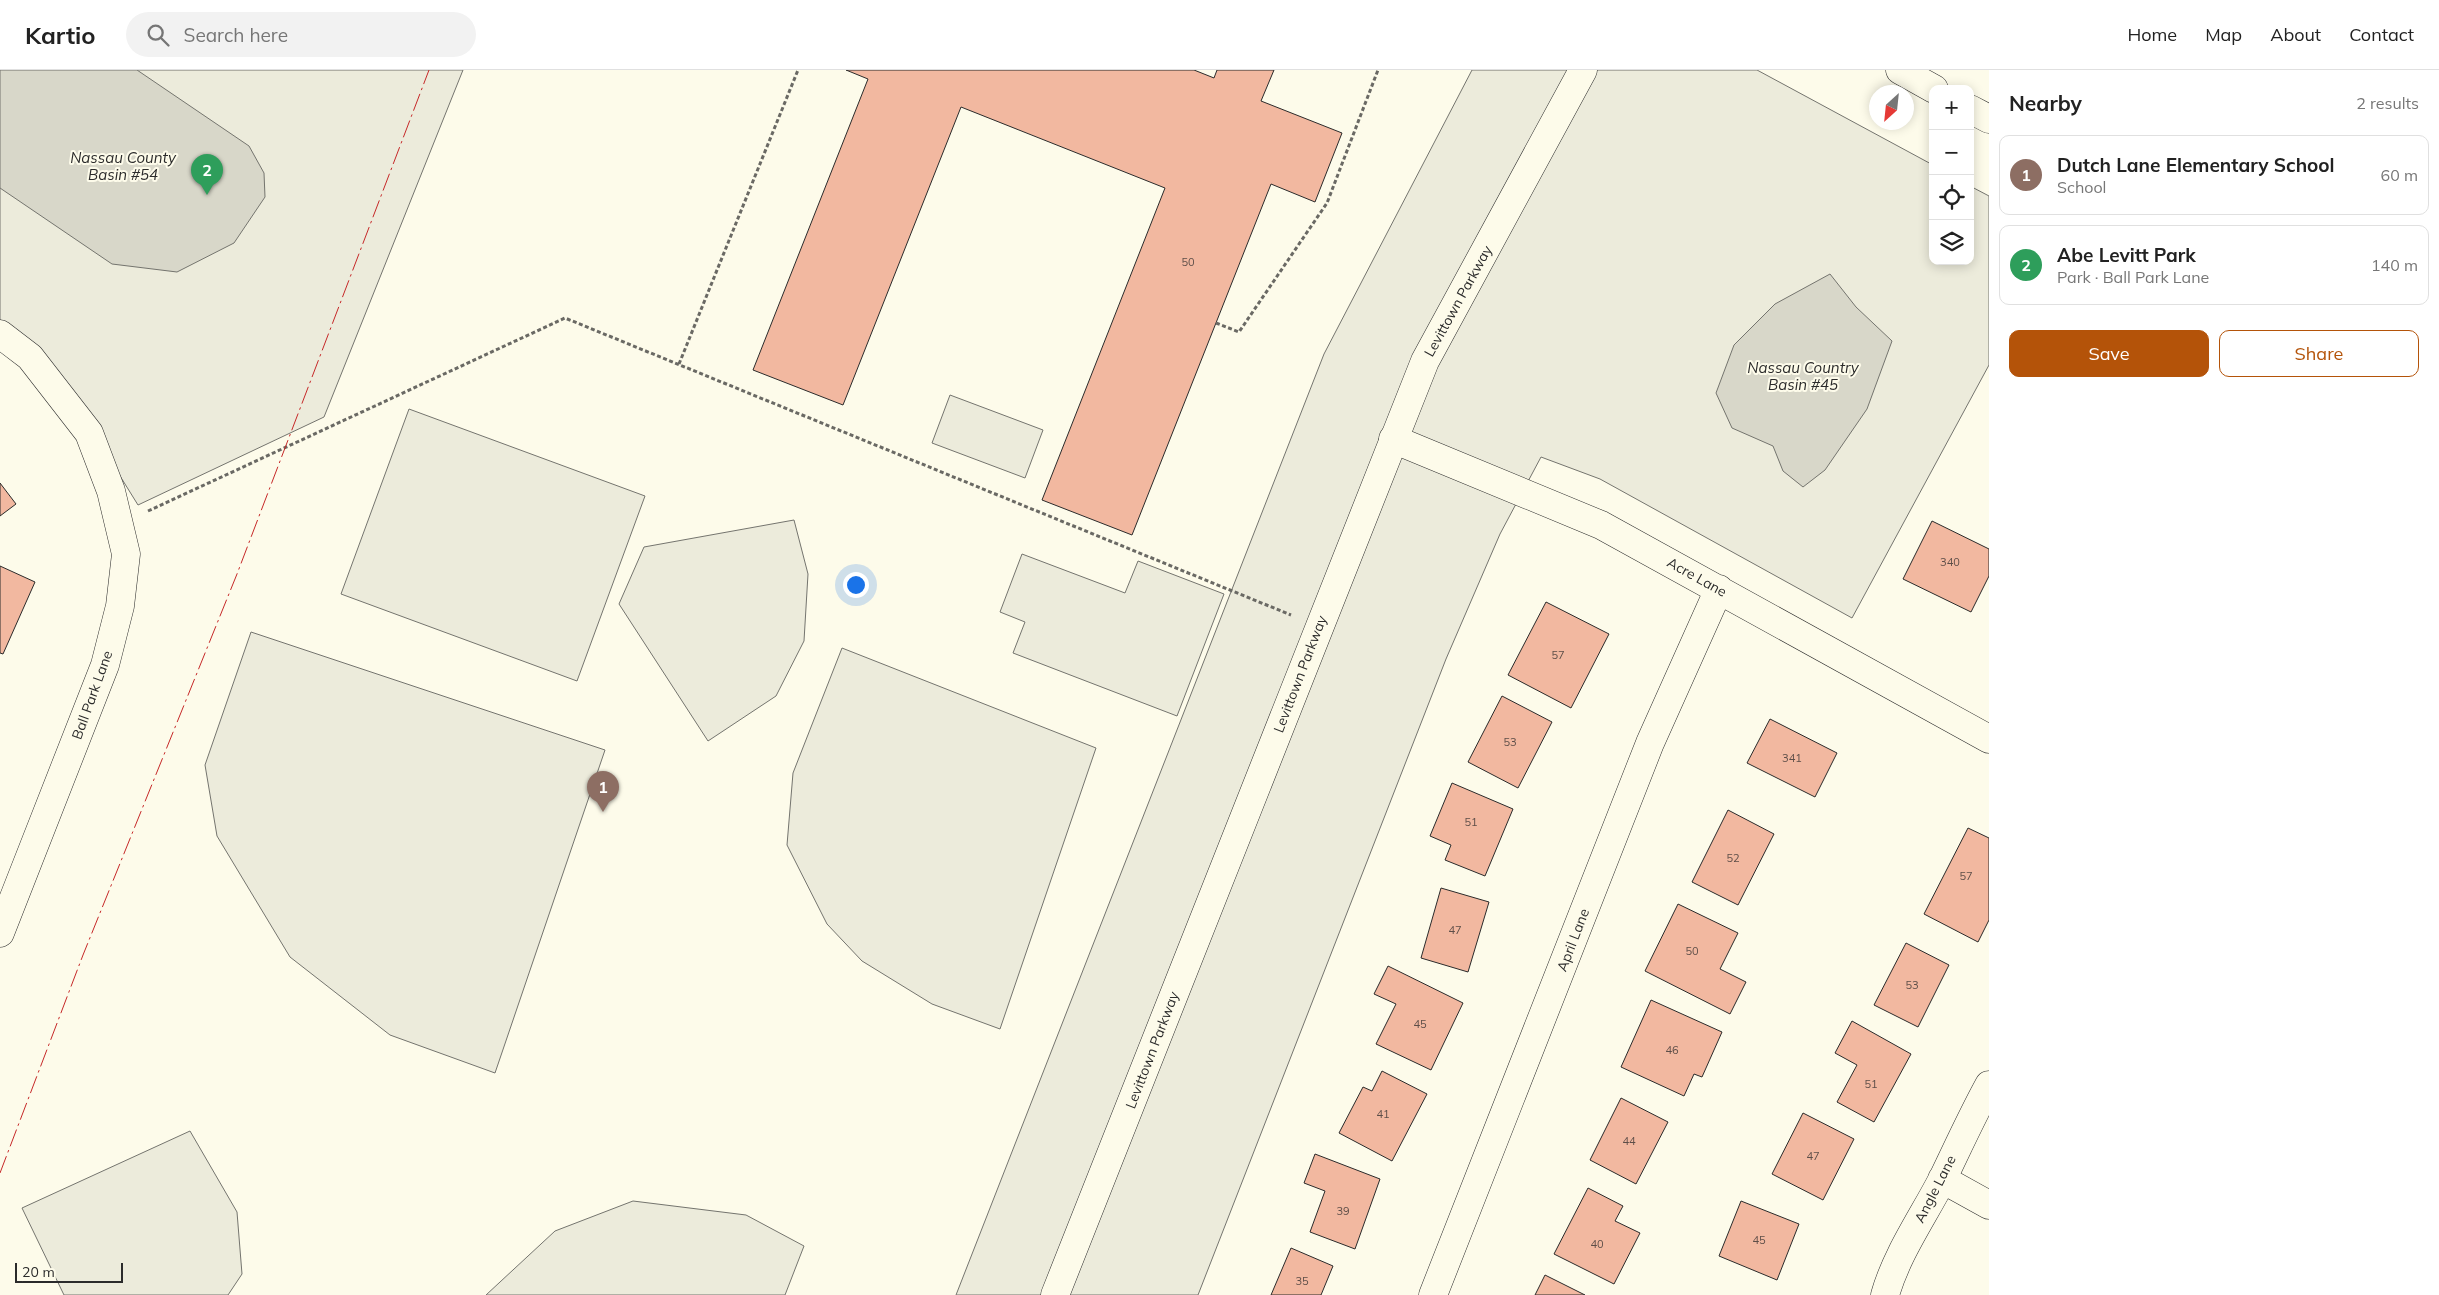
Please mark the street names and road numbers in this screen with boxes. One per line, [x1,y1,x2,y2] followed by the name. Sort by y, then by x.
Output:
[1420,242,1496,360] street label: Levittown Parkway
[1664,553,1730,601] street label: Acre Lane
[1269,612,1331,735] street label: Levittown Parkway
[68,648,116,742] street label: Ball Park Lane
[1553,906,1593,974] street label: April Lane
[1121,988,1183,1111] street label: Levittown Parkway
[1910,1152,1960,1226] street label: Angle Lane

